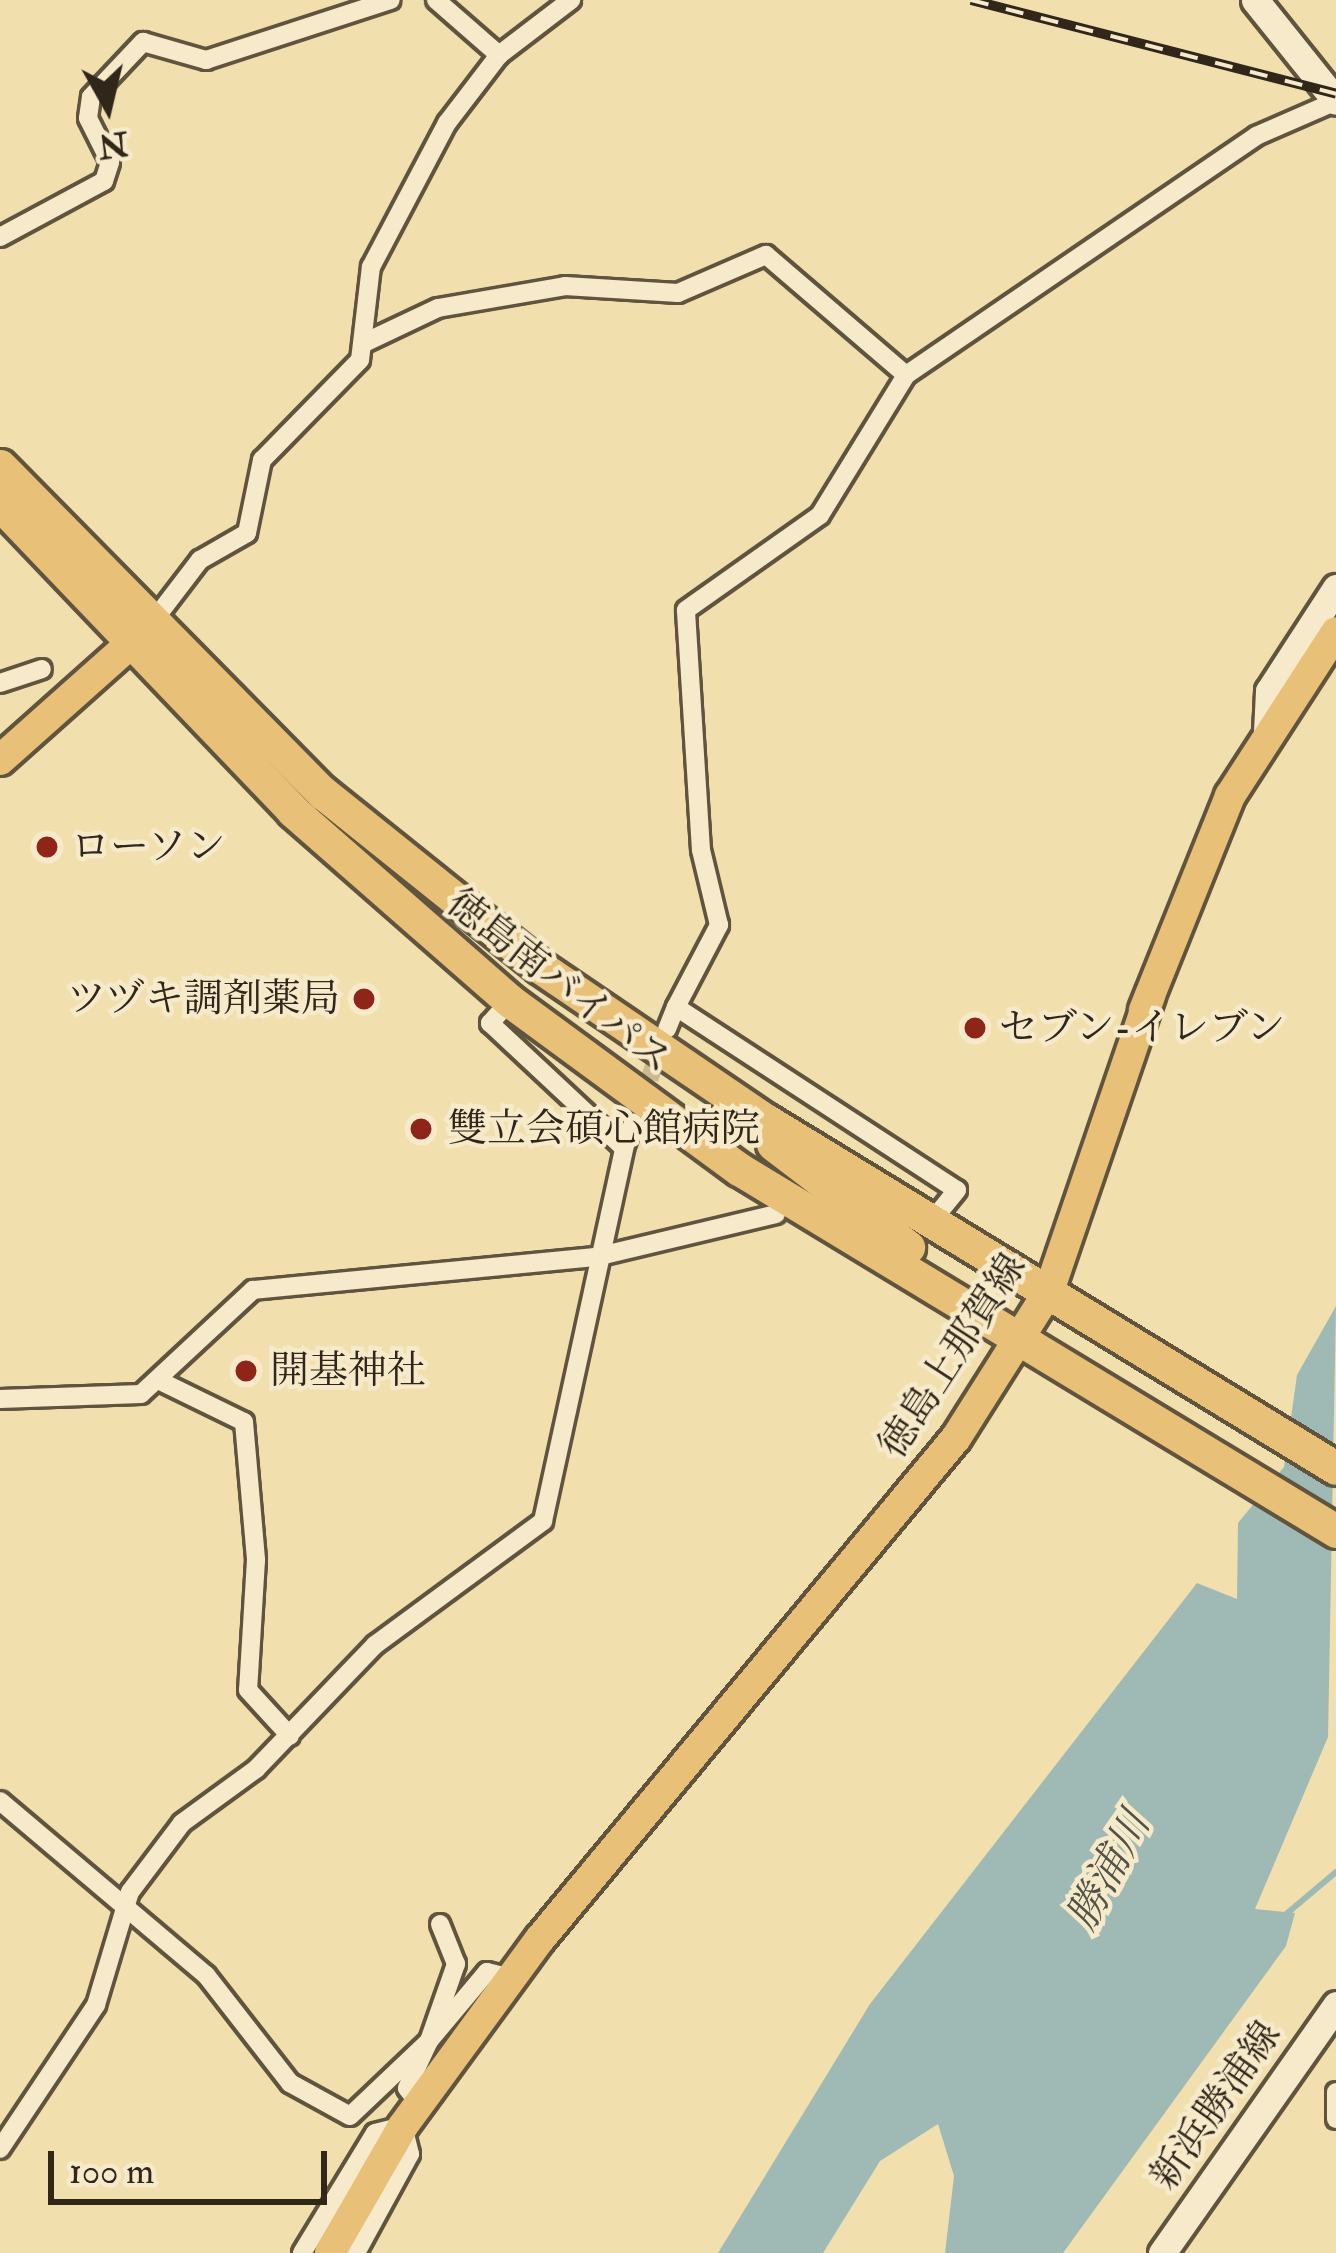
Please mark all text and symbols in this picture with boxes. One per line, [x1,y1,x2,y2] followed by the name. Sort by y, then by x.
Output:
[48,48,168,168] north arrow
[96,122,131,167] text: N
[71,824,227,870] place label: ローソン
[34,834,60,860] marker: ローソン
[437,880,681,1084] street label: 徳島南バイパス
[67,976,340,1022] place label: ツヅキ調剤薬局
[351,986,377,1012] marker: ツヅキ調剤薬局
[999,1005,1288,1051] place label: セブン-イレブン
[962,1015,988,1041] marker: セブン-イレブン
[448,1106,760,1152] place label: 雙立会碩心館病院
[405,1113,437,1145] marker: 雙立会碩心館病院
[870,1245,1036,1467] street label: 徳島上那賀線
[270,1348,426,1394] place label: 開基神社
[233,1358,259,1384] marker: 開基神社
[1057,1804,1161,1938] water label: 勝浦川
[1141,2013,1291,2199] street label: 新浜勝浦線
[54,2127,333,2201] scale bar
[69,2149,154,2194] text: 100 m

